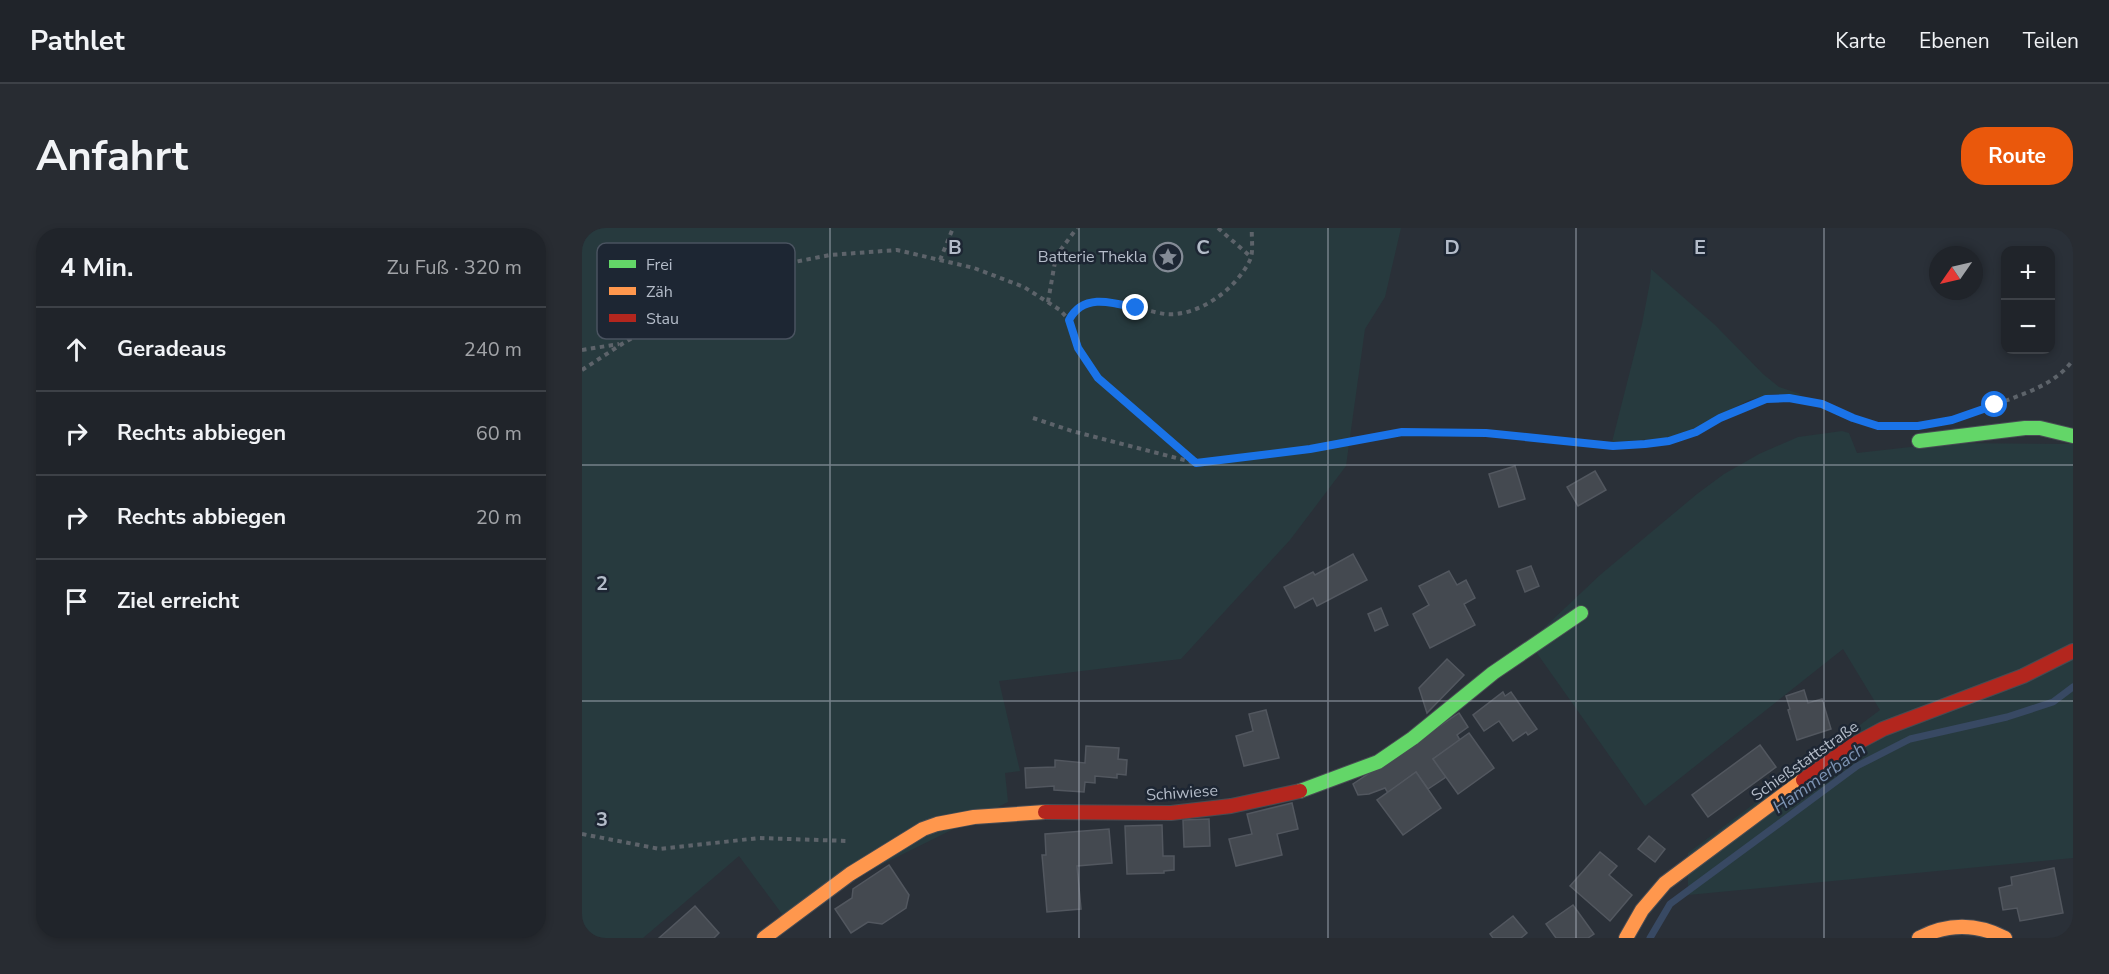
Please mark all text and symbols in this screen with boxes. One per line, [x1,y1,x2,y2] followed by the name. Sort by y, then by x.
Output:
[30,22,125,60] text: Pathlet
[1835,27,1886,55] text: Karte
[1919,27,1990,55] text: Ebenen
[2023,27,2079,55] text: Teilen
[1961,127,2073,185] button: Route
[36,128,188,185] text: Anfahrt
[948,234,962,261] text: B
[1196,234,1210,261] text: C
[1444,234,1460,261] text: D
[1694,234,1706,261] text: E
[1152,241,1184,273] place icon: Batterie Thekla
[597,243,795,339] legend
[1038,246,1147,268] place label: Batterie Thekla
[1929,246,1983,300] north arrow
[2001,246,2055,354] map controls
[2001,246,2055,300] button: +
[60,250,133,285] text: 4 Min.
[387,254,522,281] text: Zu Fuß · 320 m
[646,254,672,276] text: Frei
[646,281,673,303] text: Zäh
[1122,294,1148,320] route end
[2001,300,2055,354] button: −
[646,308,679,330] text: Stau
[60,333,93,366] icon: ahead
[117,334,226,364] text: Geradeaus
[464,336,522,363] text: 240 m
[1981,391,2007,417] route start
[60,417,93,450] icon: right
[117,418,286,448] text: Rechts abbiegen
[476,420,522,447] text: 60 m
[60,501,93,534] icon: right
[117,502,286,532] text: Rechts abbiegen
[476,504,522,531] text: 20 m
[596,570,608,597] text: 2
[60,585,93,618] icon: arrive
[117,586,239,616] text: Ziel erreicht
[1747,716,1863,806] street label: Schießstattstraße
[1768,737,1870,819] water label: Hammerbach
[1145,780,1219,806] street label: Schiwiese
[596,806,608,833] text: 3

